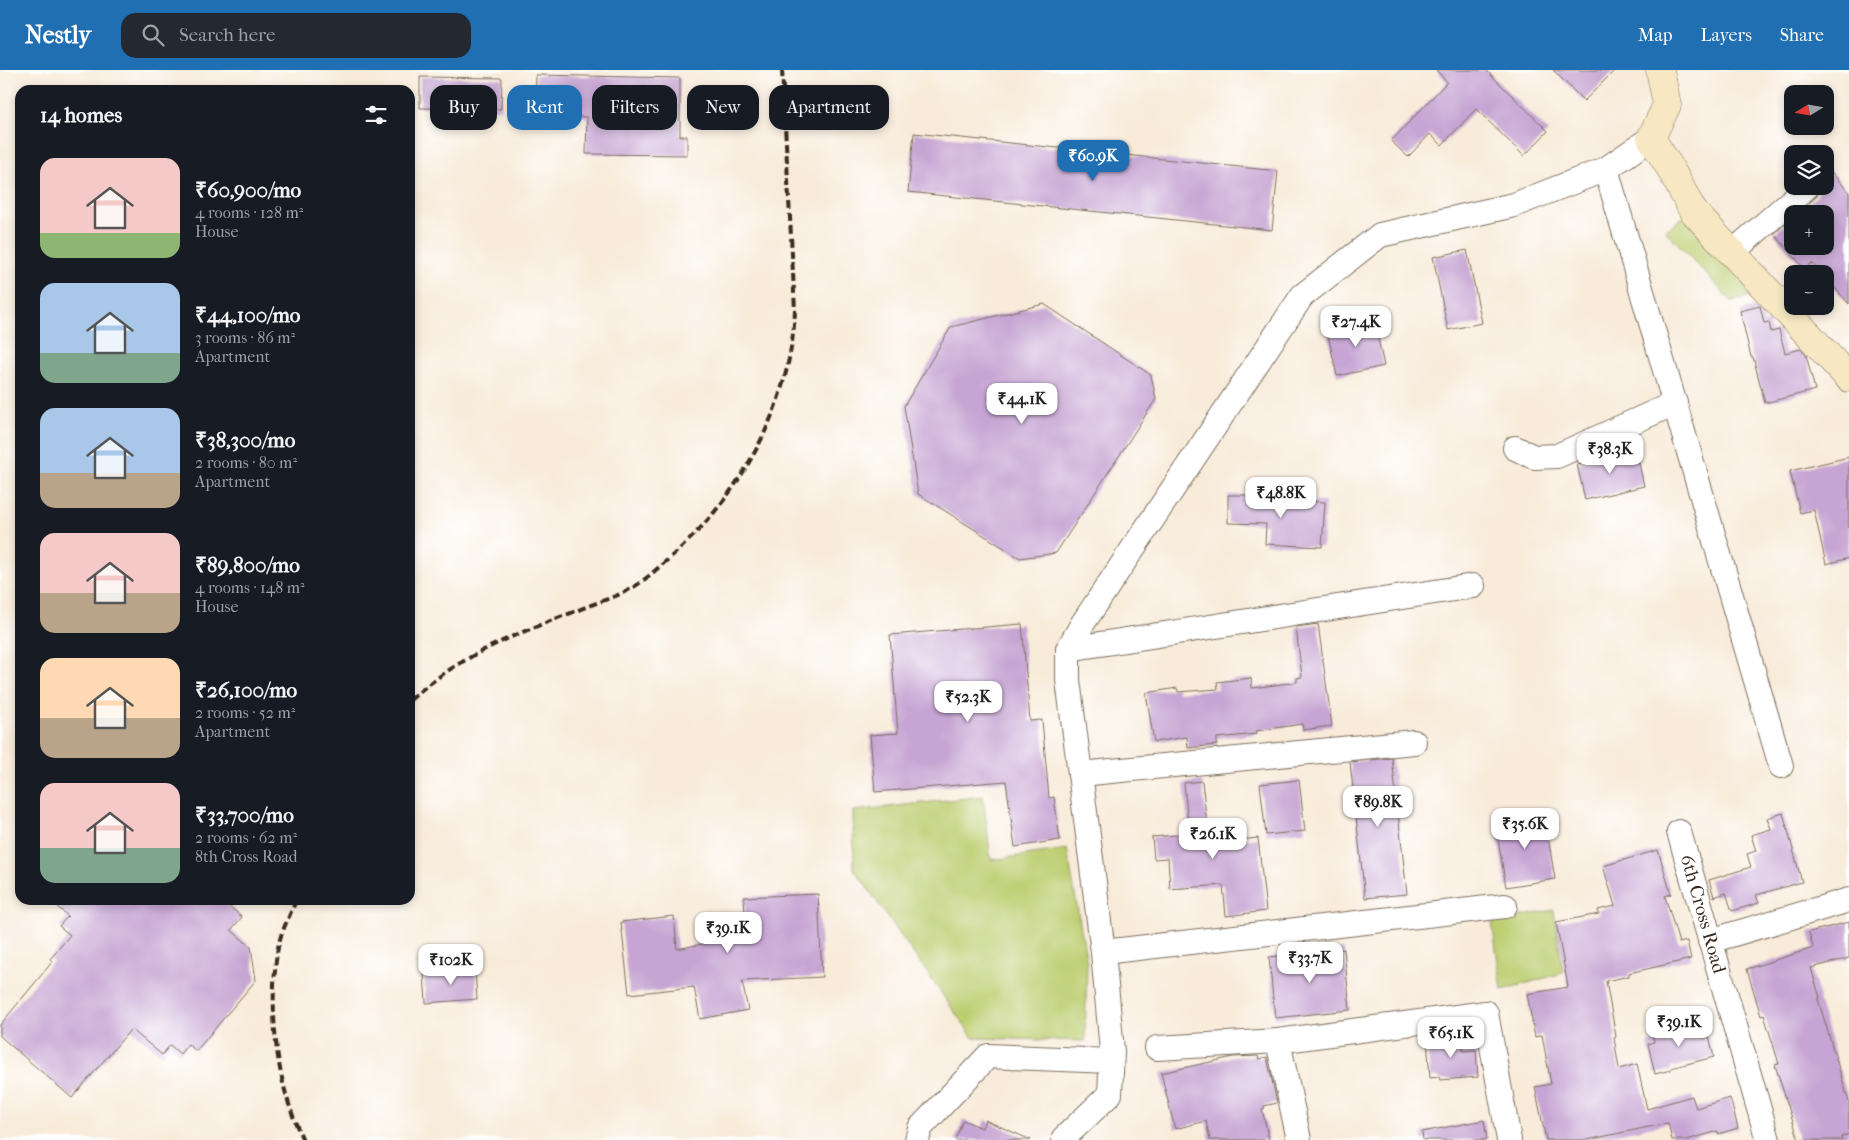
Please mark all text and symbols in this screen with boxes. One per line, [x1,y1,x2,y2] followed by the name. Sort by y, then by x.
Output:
[121,13,471,58] search box
[25,21,91,49] text: Nestly
[139,21,167,49] icon: search
[179,24,275,46] text: Search here
[1638,25,1672,46] text: Map
[1700,25,1752,46] text: Layers
[1780,25,1824,46] text: Share
[430,85,497,130] chip: Buy
[507,85,582,130] chip: Rent
[592,85,677,130] chip: Filters
[687,85,759,130] chip: New
[769,85,889,130] chip: Apartment
[1784,85,1834,135] north arrow
[1784,85,1834,315] map controls
[362,101,390,129] icon: filters
[40,103,122,127] text: 14 homes
[1052,140,1134,182] pin: ₹60.9K
[1784,145,1834,195] button: layers
[1068,146,1118,165] text: ₹60.9K
[80,178,140,238] icon: home
[195,178,301,202] text: ₹60,900/mo
[195,203,303,222] text: 4 rooms · 128 m²
[1784,205,1834,255] button: +
[195,222,238,241] text: House
[1784,265,1834,315] button: −
[80,303,140,363] icon: home
[195,303,301,327] text: ₹44,100/mo
[1315,306,1397,348] pin: ₹27.4K
[1331,312,1381,331] text: ₹27.4K
[195,328,295,347] text: 3 rooms · 86 m²
[195,347,270,366] text: Apartment
[981,382,1063,425] pin: ₹44.1K
[998,389,1046,408] text: ₹44.1K
[80,428,140,488] icon: home
[195,428,295,452] text: ₹38,300/mo
[1569,432,1651,475] pin: ₹38.3K
[1587,439,1633,458] text: ₹38.3K
[195,453,297,472] text: 2 rooms · 80 m²
[195,472,270,491] text: Apartment
[1240,476,1322,519] pin: ₹48.8K
[1256,483,1306,502] text: ₹48.8K
[80,553,140,613] icon: home
[195,553,300,577] text: ₹89,800/mo
[195,578,304,597] text: 4 rooms · 148 m²
[195,597,238,616] text: House
[80,678,140,738] icon: home
[195,678,297,702] text: ₹26,100/mo
[927,680,1009,723] pin: ₹52.3K
[945,687,991,706] text: ₹52.3K
[195,703,295,722] text: 2 rooms · 52 m²
[195,722,270,741] text: Apartment
[1337,786,1419,828] pin: ₹89.8K
[1354,792,1402,811] text: ₹89.8K
[80,803,140,863] icon: home
[195,803,294,827] text: ₹33,700/mo
[1484,808,1566,850] pin: ₹35.6K
[1502,814,1548,833] text: ₹35.6K
[1172,818,1254,860] pin: ₹26.1K
[1190,824,1236,843] text: ₹26.1K
[195,828,297,847] text: 2 rooms · 62 m²
[195,847,298,866] text: 8th Cross Road
[1676,852,1731,977] street label: 6th Cross Road
[687,912,769,954] pin: ₹39.1K
[706,918,750,937] text: ₹39.1K
[1269,942,1351,984] pin: ₹33.7K
[416,944,486,986] pin: ₹102K
[1288,948,1332,967] text: ₹33.7K
[429,950,473,969] text: ₹102K
[1638,1006,1720,1048] pin: ₹39.1K
[1657,1012,1701,1031] text: ₹39.1K
[1410,1016,1492,1059] pin: ₹65.1K
[1428,1023,1474,1042] text: ₹65.1K

